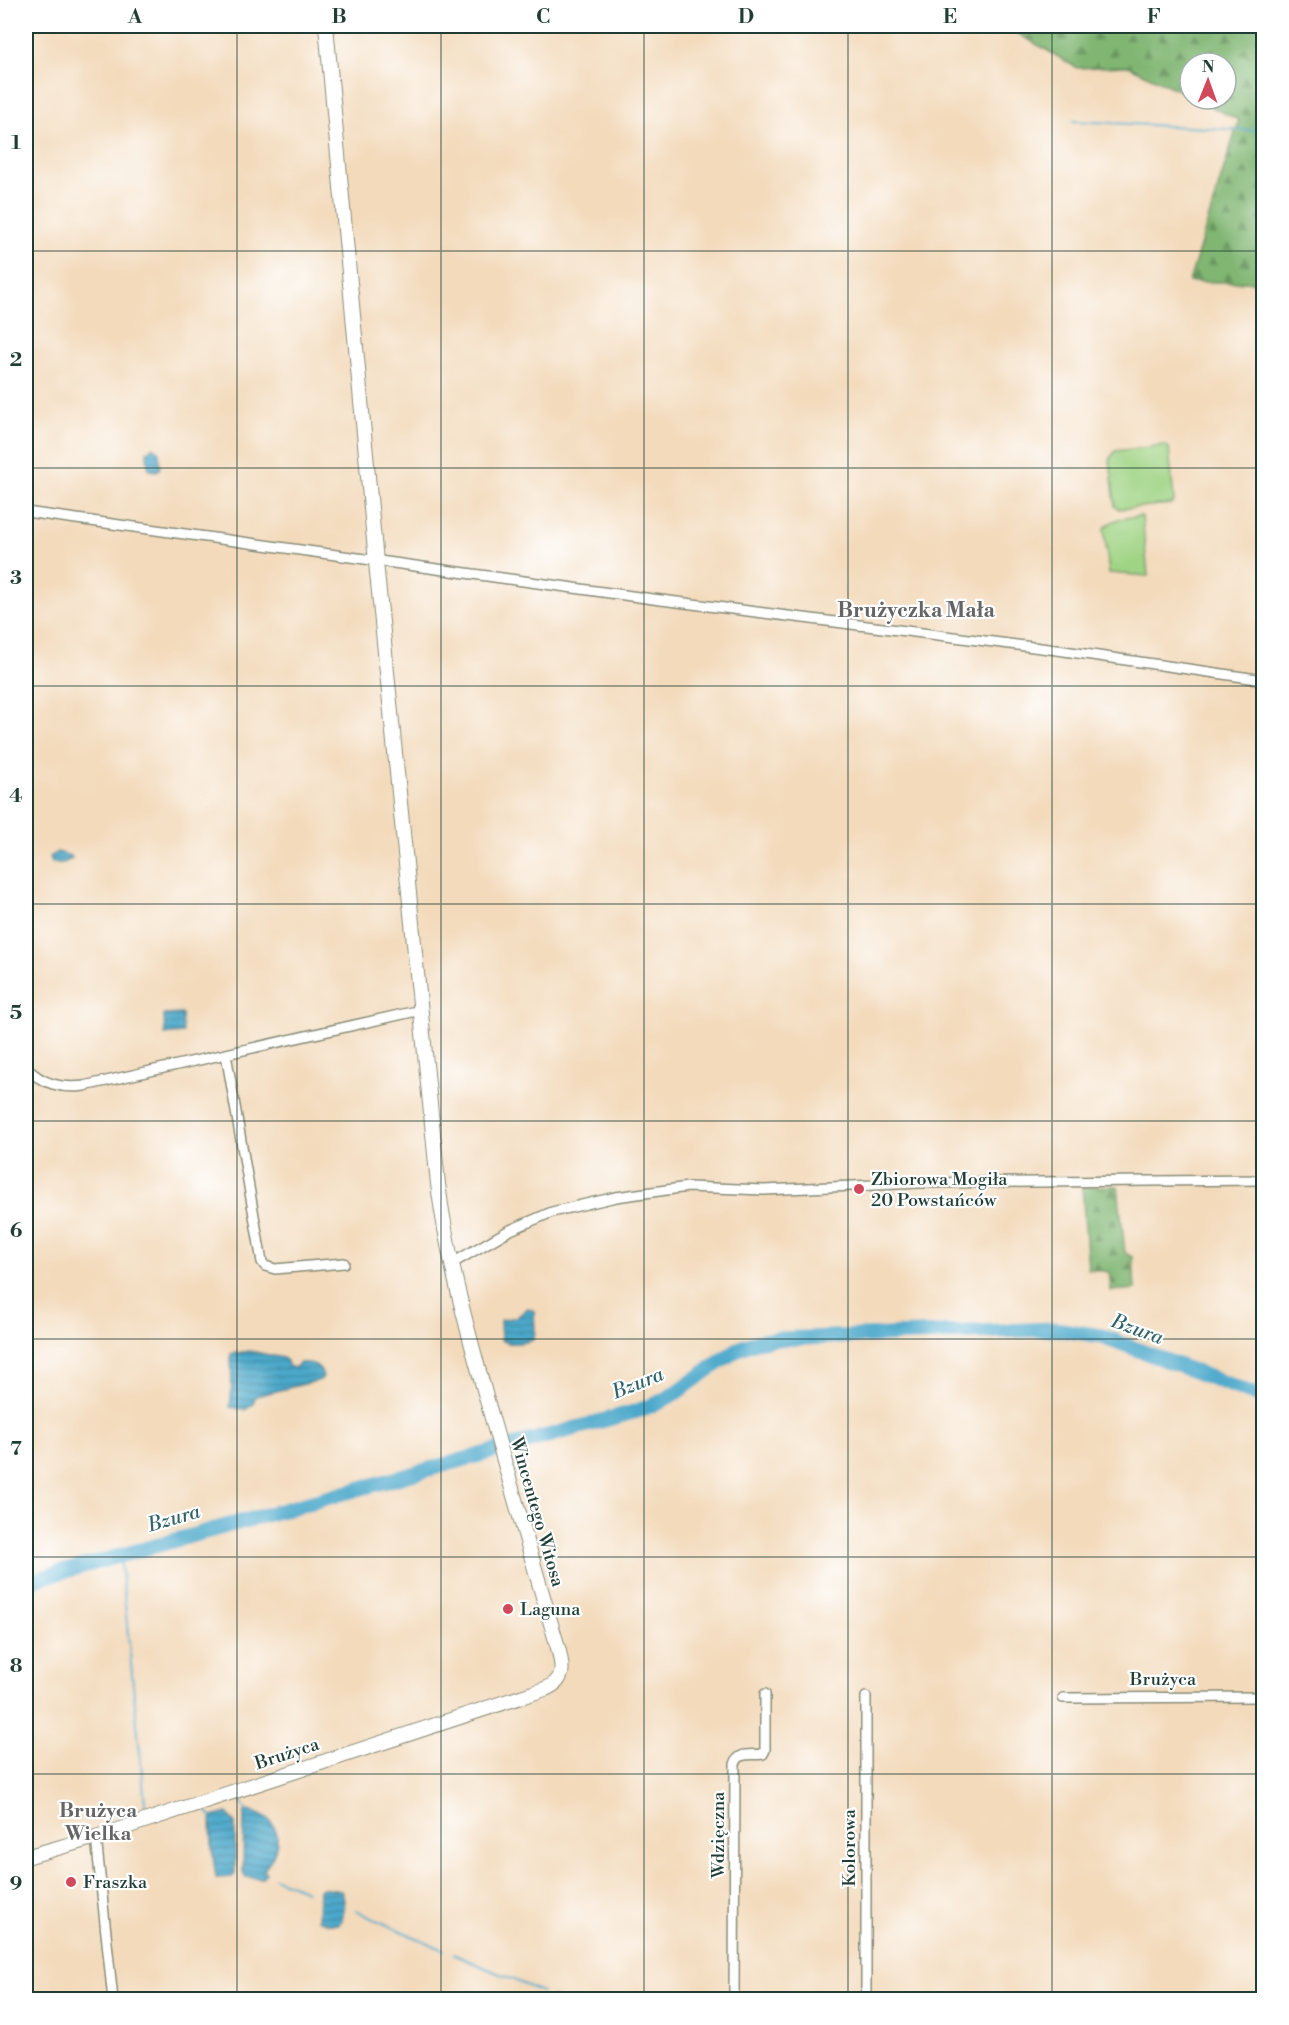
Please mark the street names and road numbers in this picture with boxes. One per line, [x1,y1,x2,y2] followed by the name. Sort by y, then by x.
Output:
[504,1434,570,1590] street label: Wincentego Witosa
[1129,1668,1197,1691] street label: Brużyca
[251,1733,323,1775] street label: Brużyca
[707,1791,730,1879] street label: Wdzięczna
[838,1808,861,1887] street label: Kolorowa

